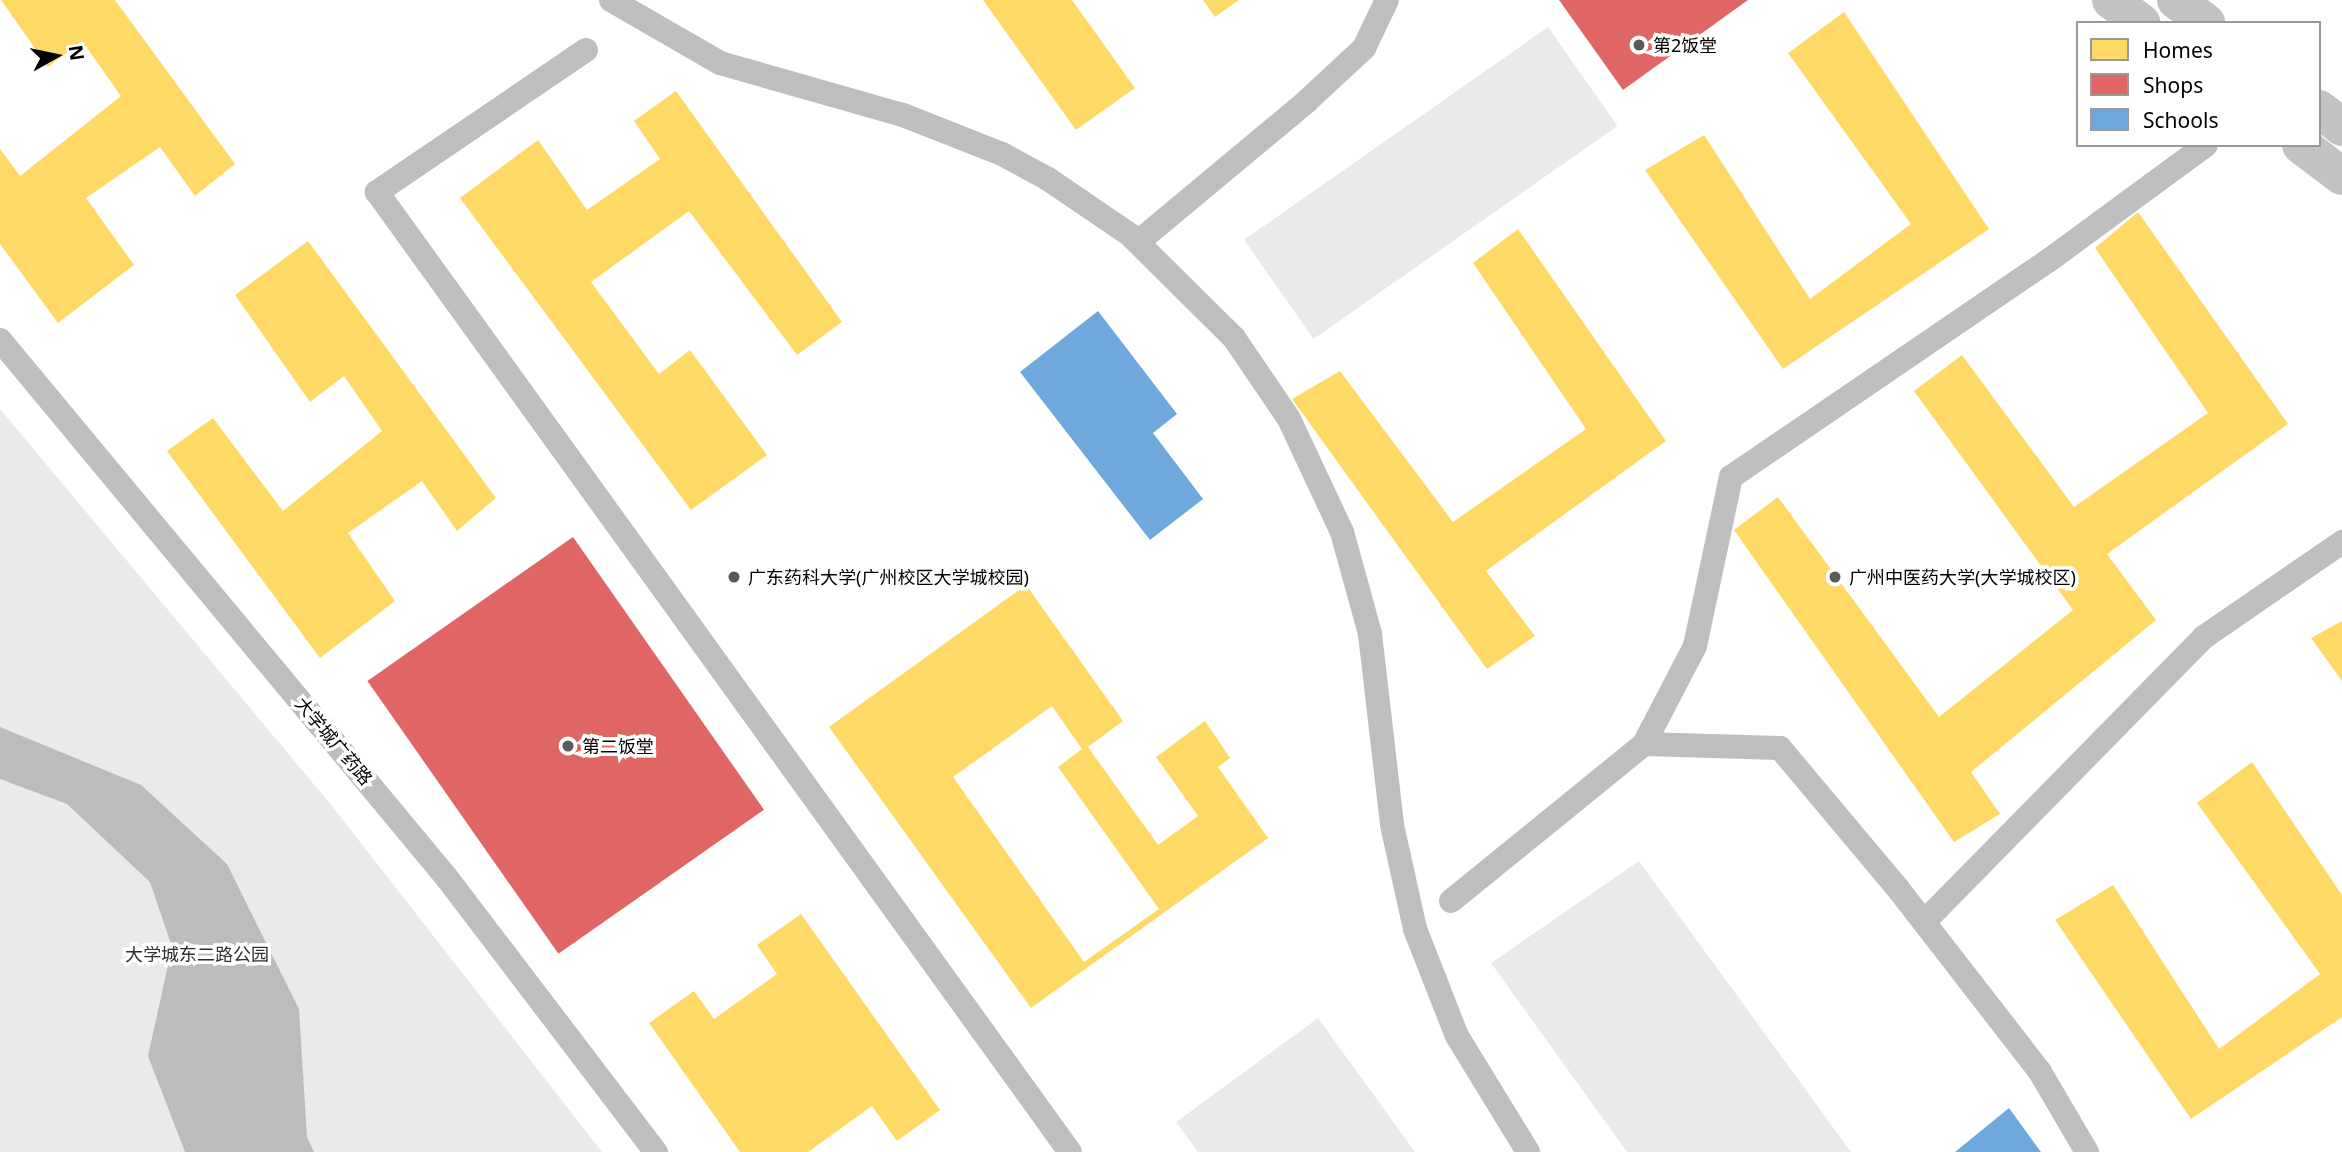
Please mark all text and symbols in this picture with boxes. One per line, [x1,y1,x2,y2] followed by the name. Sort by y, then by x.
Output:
[21,21,91,91] north arrow
[2076,21,2321,147] legend
[1653,34,1717,56] place label: 第2饭堂
[2143,36,2213,64] text: Homes
[1631,37,1647,53] marker: 第2饭堂
[63,43,91,62] text: N
[2143,71,2203,99] text: Shops
[2143,106,2218,134] text: Schools
[748,566,1029,588] place label: 广东药科大学(广州校区大学城校园)
[1849,566,2076,588] place label: 广州中医药大学(大学城校区)
[726,569,742,585] marker: 广东药科大学(广州校区大学城校园)
[1827,569,1843,585] marker: 广州中医药大学(大学城校区)
[291,693,377,789] street label: 大学城广药路
[582,735,654,757] place label: 第二饭堂
[560,738,576,754] marker: 第二饭堂
[125,943,269,965] park label: 大学城东二路公园

